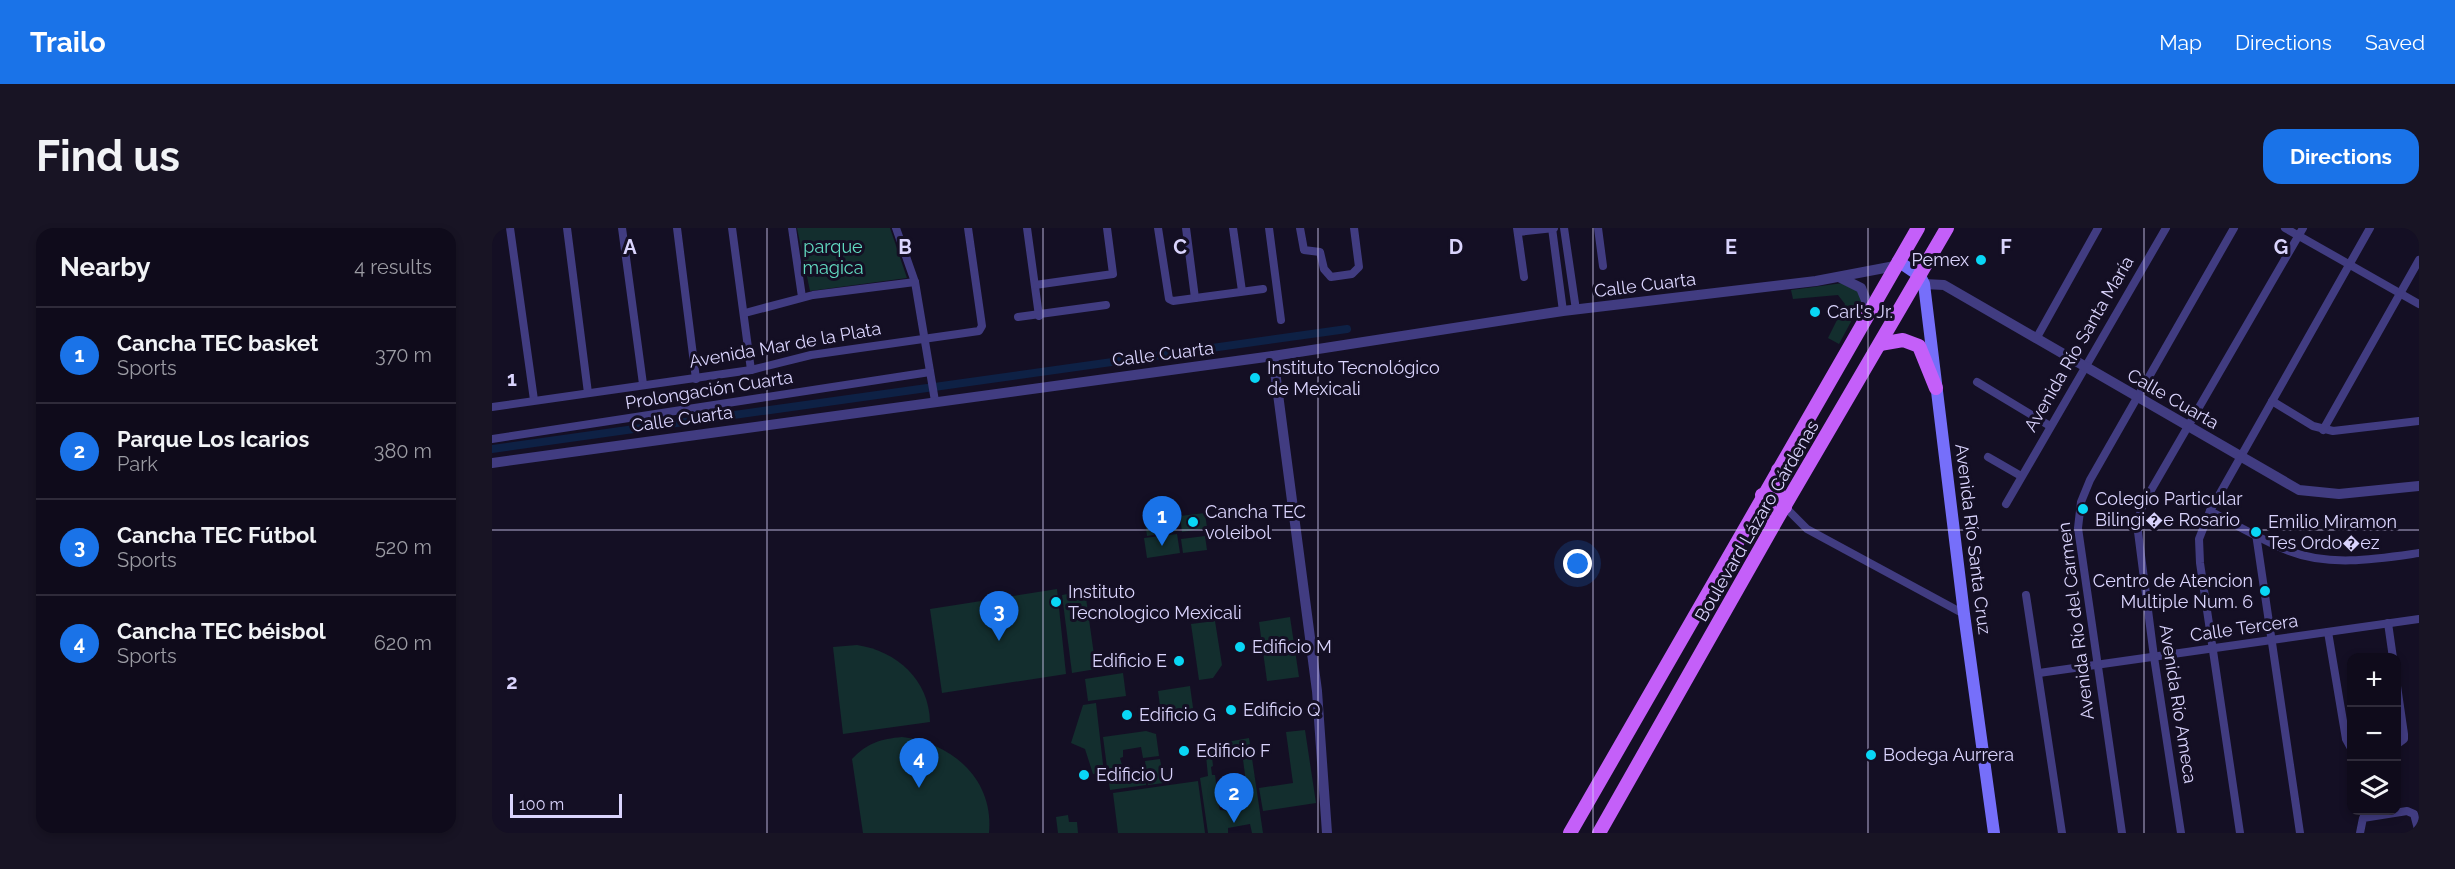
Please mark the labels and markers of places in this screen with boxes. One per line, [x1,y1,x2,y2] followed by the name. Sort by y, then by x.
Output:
[1912,249,1969,270] place label: Pemex
[1974,253,1988,267] marker: Pemex
[1827,301,1893,322] place label: Carl's Jr.
[1808,305,1822,319] marker: Carl's Jr.
[1267,357,1440,399] place label: Instituto Tecnológico de Mexicali
[1248,371,1262,385] marker: Instituto Tecnológico de Mexicali
[2095,488,2243,530] place label: Colegio Particular Bilingi�e Rosario
[1142,496,1182,546] pin: 1
[1205,501,1306,543] place label: Cancha TEC voleibol
[2076,502,2090,516] marker: Colegio Particular Bilingi�e Rosario
[2268,511,2397,553] place label: Emilio Miramon Tes Ordo�ez
[1186,515,1200,529] marker: Cancha TEC voleibol
[2249,525,2263,539] marker: Emilio Miramon Tes Ordo�ez
[2093,570,2253,612] place label: Centro de Atencion Multiple Num. 6
[1068,581,1242,623] place label: Instituto Tecnologico Mexicali
[2258,584,2272,598] marker: Centro de Atencion Multiple Num. 6
[980,592,1018,641] pin: 3
[1049,595,1063,609] marker: Instituto Tecnologico Mexicali
[1252,636,1332,657] place label: Edificio M
[1233,640,1247,654] marker: Edificio M
[1092,650,1167,671] place label: Edificio E
[1172,654,1186,668] marker: Edificio E
[1243,699,1320,720] place label: Edificio Q
[1224,703,1238,717] marker: Edificio Q
[1139,704,1216,725] place label: Edificio G
[1120,708,1134,722] marker: Edificio G
[900,738,938,788] pin: 4
[1196,740,1271,761] place label: Edificio F
[1177,744,1191,758] marker: Edificio F
[1883,744,2014,765] place label: Bodega Aurrera
[1864,748,1878,762] marker: Bodega Aurrera
[1096,764,1174,785] place label: Edificio U
[1077,768,1091,782] marker: Edificio U
[1214,774,1254,823] pin: 2

